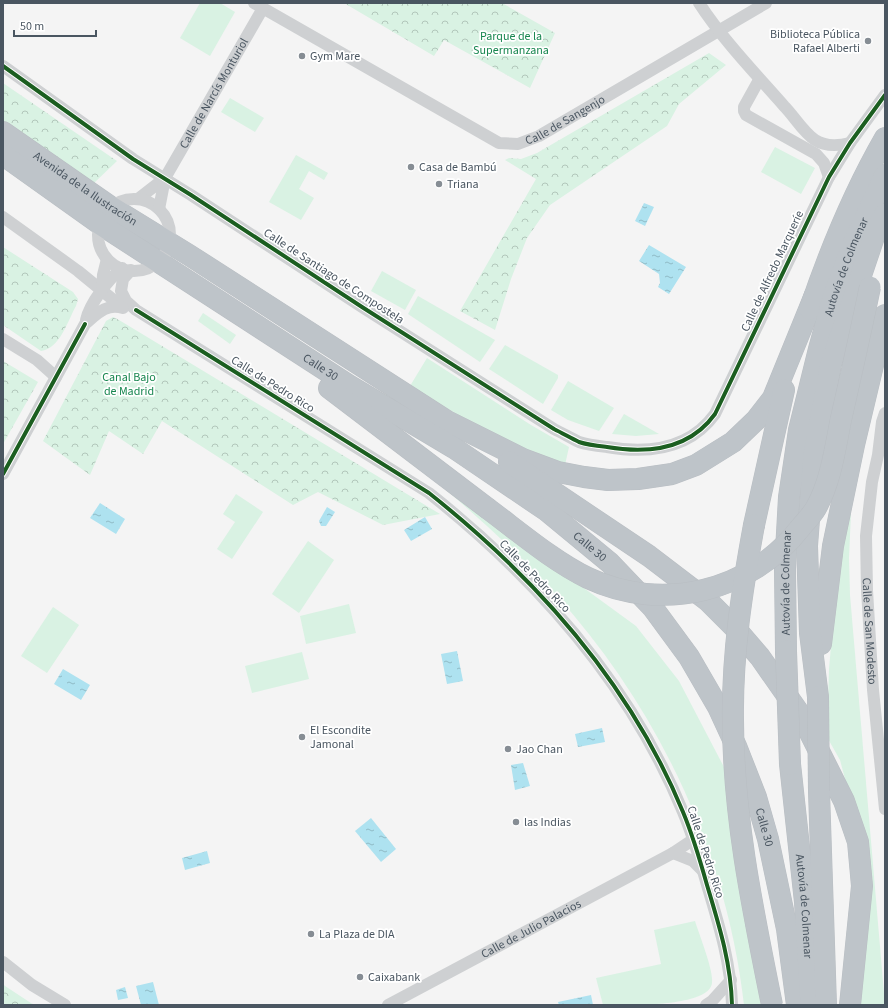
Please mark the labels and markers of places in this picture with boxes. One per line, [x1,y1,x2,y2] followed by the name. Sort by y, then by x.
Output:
[770,26,860,57] place label: Biblioteca Pública Rafael Alberti
[863,36,873,46] marker: Biblioteca Pública Rafael Alberti
[310,48,360,65] place label: Gym Mare
[297,51,307,61] marker: Gym Mare
[419,159,497,176] place label: Casa de Bambú
[406,162,416,172] marker: Casa de Bambú
[447,176,479,193] place label: Triana
[434,179,444,189] marker: Triana
[310,722,371,753] place label: El Escondite Jamonal
[297,732,307,742] marker: El Escondite Jamonal
[516,741,563,758] place label: Jao Chan
[503,744,513,754] marker: Jao Chan
[524,814,571,831] place label: las Indias
[511,817,521,827] marker: las Indias
[319,926,395,943] place label: La Plaza de DIA
[306,929,316,939] marker: La Plaza de DIA
[368,969,420,986] place label: Caixabank
[355,972,365,982] marker: Caixabank

